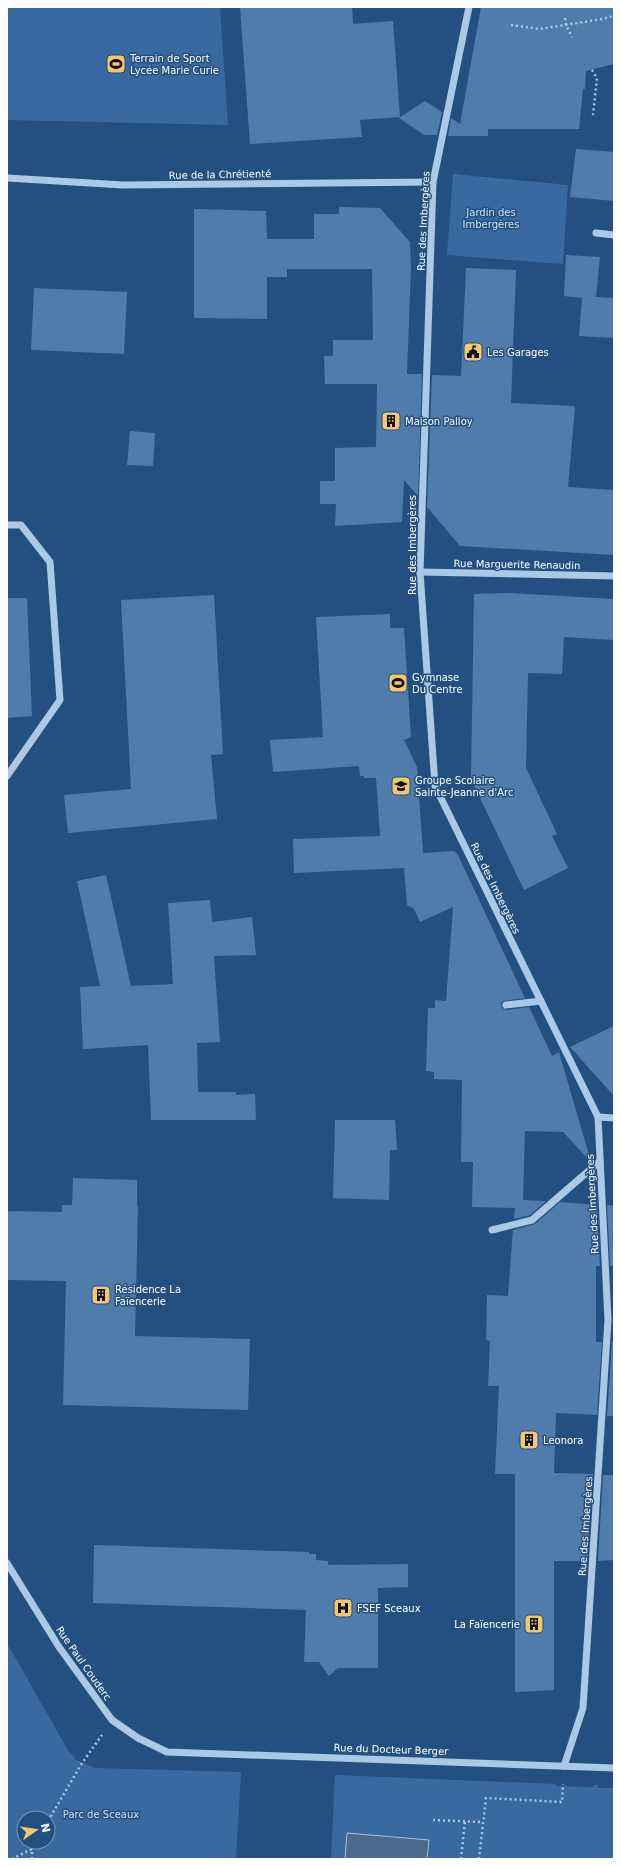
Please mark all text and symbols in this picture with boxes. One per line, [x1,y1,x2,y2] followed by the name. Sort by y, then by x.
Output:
[105,53,127,75] sports icon: Terrain de Sport Lycée Marie Curie
[129,53,219,76] place label: Terrain de Sport Lycée Marie Curie
[169,168,271,181] street label: Rue de la Chrétienté
[415,171,432,271] street label: Rue des Imbergères
[463,207,519,230] park label: Jardin des Imbergères
[462,341,484,363] public building icon: Les Garages
[487,347,549,358] place label: Les Garages
[380,410,402,432] building icon: Maison Palloy
[405,416,473,427] place label: Maison Palloy
[407,495,418,595] street label: Rue des Imbergères
[454,558,580,571] street label: Rue Marguerite Renaudin
[387,672,409,694] sports icon: Gymnase Du Centre
[412,672,463,695] place label: Gymnase Du Centre
[390,775,412,797] school or university icon: Groupe Scolaire Sainte-Jeanne d'Arc
[415,775,513,798] place label: Groupe Scolaire Sainte-Jeanne d'Arc
[469,841,522,936] street label: Rue des Imbergères
[584,1154,601,1254] street label: Rue des Imbergères
[90,1284,112,1306] building icon: Résidence La Faïencerie
[115,1284,181,1307] place label: Résidence La Faïencerie
[518,1429,540,1451] building icon: Leonora
[543,1435,583,1446] place label: Leonora
[577,1476,594,1576] street label: Rue des Imbergères
[332,1597,354,1619] hospital icon: FSEF Sceaux
[357,1603,421,1614] place label: FSEF Sceaux
[523,1613,545,1635] building icon: La Faïencerie
[454,1619,520,1630] place label: La Faïencerie
[54,1624,113,1702] street label: Rue Paul Couderc
[334,1742,449,1757] street label: Rue du Docteur Berger
[63,1809,139,1820] park label: Parc de Sceaux
[16,1810,56,1850] north arrow
[38,1822,53,1834] text: N

